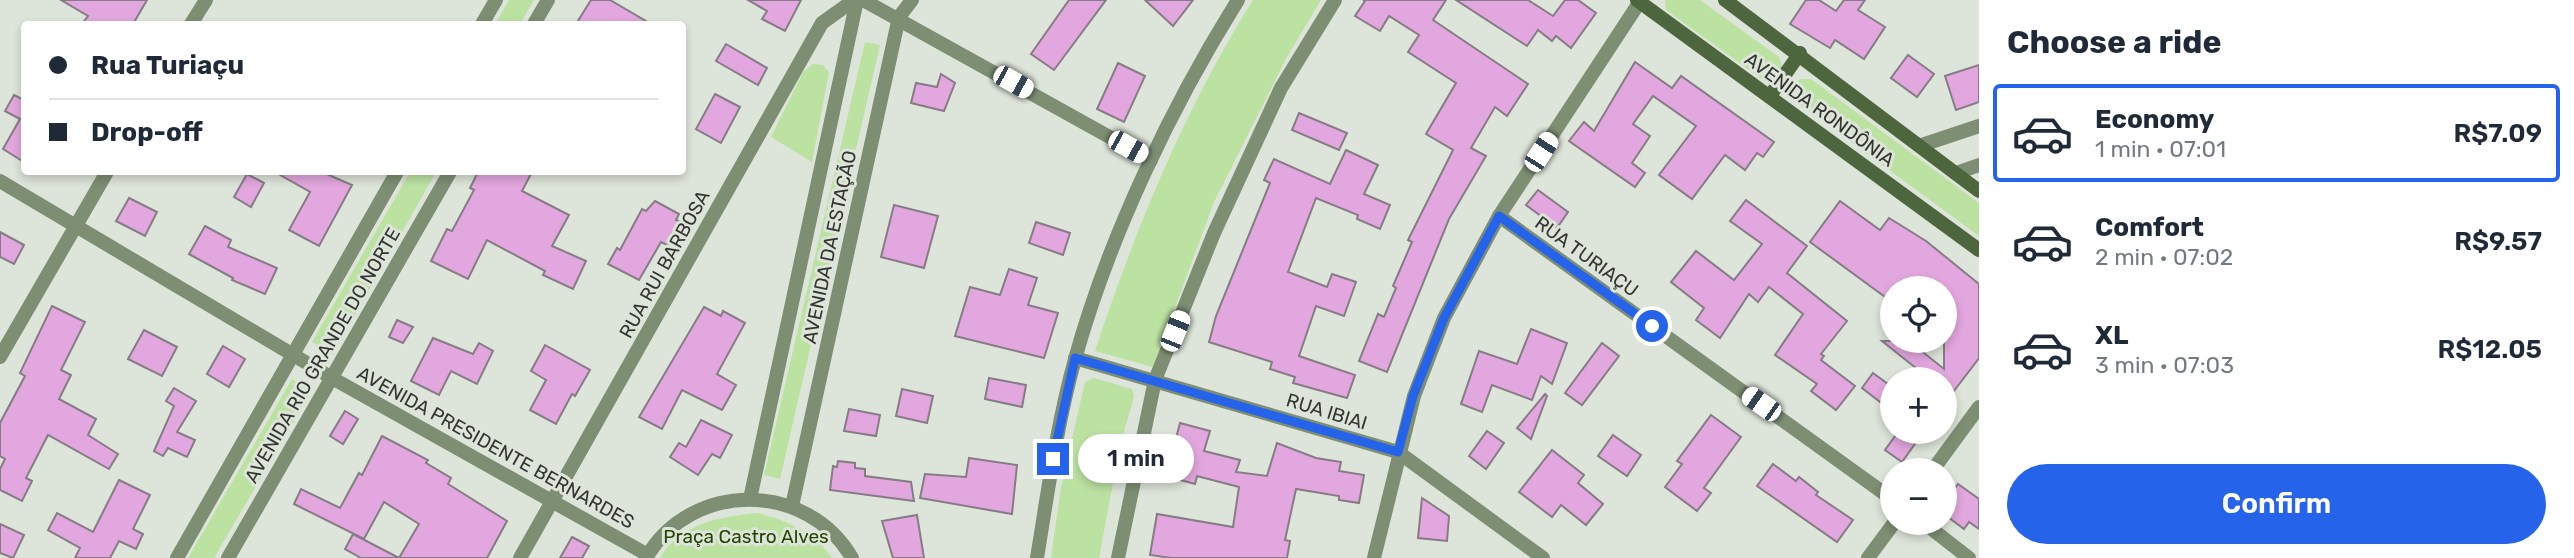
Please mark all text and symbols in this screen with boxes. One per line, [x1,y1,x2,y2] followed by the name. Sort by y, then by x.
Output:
[2007,23,2221,61] text: Choose a ride
[1740,47,1899,172] street label: AVENIDA RONDÔNIA
[91,50,244,81] text: Rua Turiaçu
[990,63,1037,101] car
[2011,102,2074,165] icon: car
[2095,104,2214,135] text: Economy
[91,117,203,148] text: Drop-off
[2454,118,2542,149] text: R$7.09
[1105,128,1152,166] car
[1521,129,1562,175] car
[2095,135,2226,163] text: 1 min · 07:01
[798,148,861,346] street label: AVENIDA DA ESTAÇÃO
[614,186,715,342] street label: RUA RUI BARBOSA
[2011,210,2074,273] icon: car
[1530,211,1643,302] street label: RUA TURIAÇU
[2095,212,2204,243] text: Comfort
[240,223,405,487] street label: AVENIDA RIO GRANDE DO NORTE
[2454,226,2542,257] text: R$9.57
[2095,243,2233,271] text: 2 min · 07:02
[1880,276,1957,535] map controls
[1880,276,1957,353] button: locate
[1158,308,1193,354] car
[1636,310,1668,342] route start
[2011,318,2074,381] icon: car
[2095,320,2128,351] text: XL
[2438,334,2542,365] text: R$12.05
[2095,351,2234,379] text: 3 min · 07:03
[353,361,638,533] street label: AVENIDA PRESIDENTE BERNARDES
[1880,367,1957,444] button: +
[1738,383,1785,425] car
[1284,388,1370,435] street label: RUA IBIAI
[1078,434,1193,484] callout: 1 min
[1037,443,1069,475] route end
[1107,444,1165,472] text: 1 min
[1880,458,1957,535] button: −
[2007,464,2546,544] button: Confirm
[663,525,829,548] park label: Praça Castro Alves

